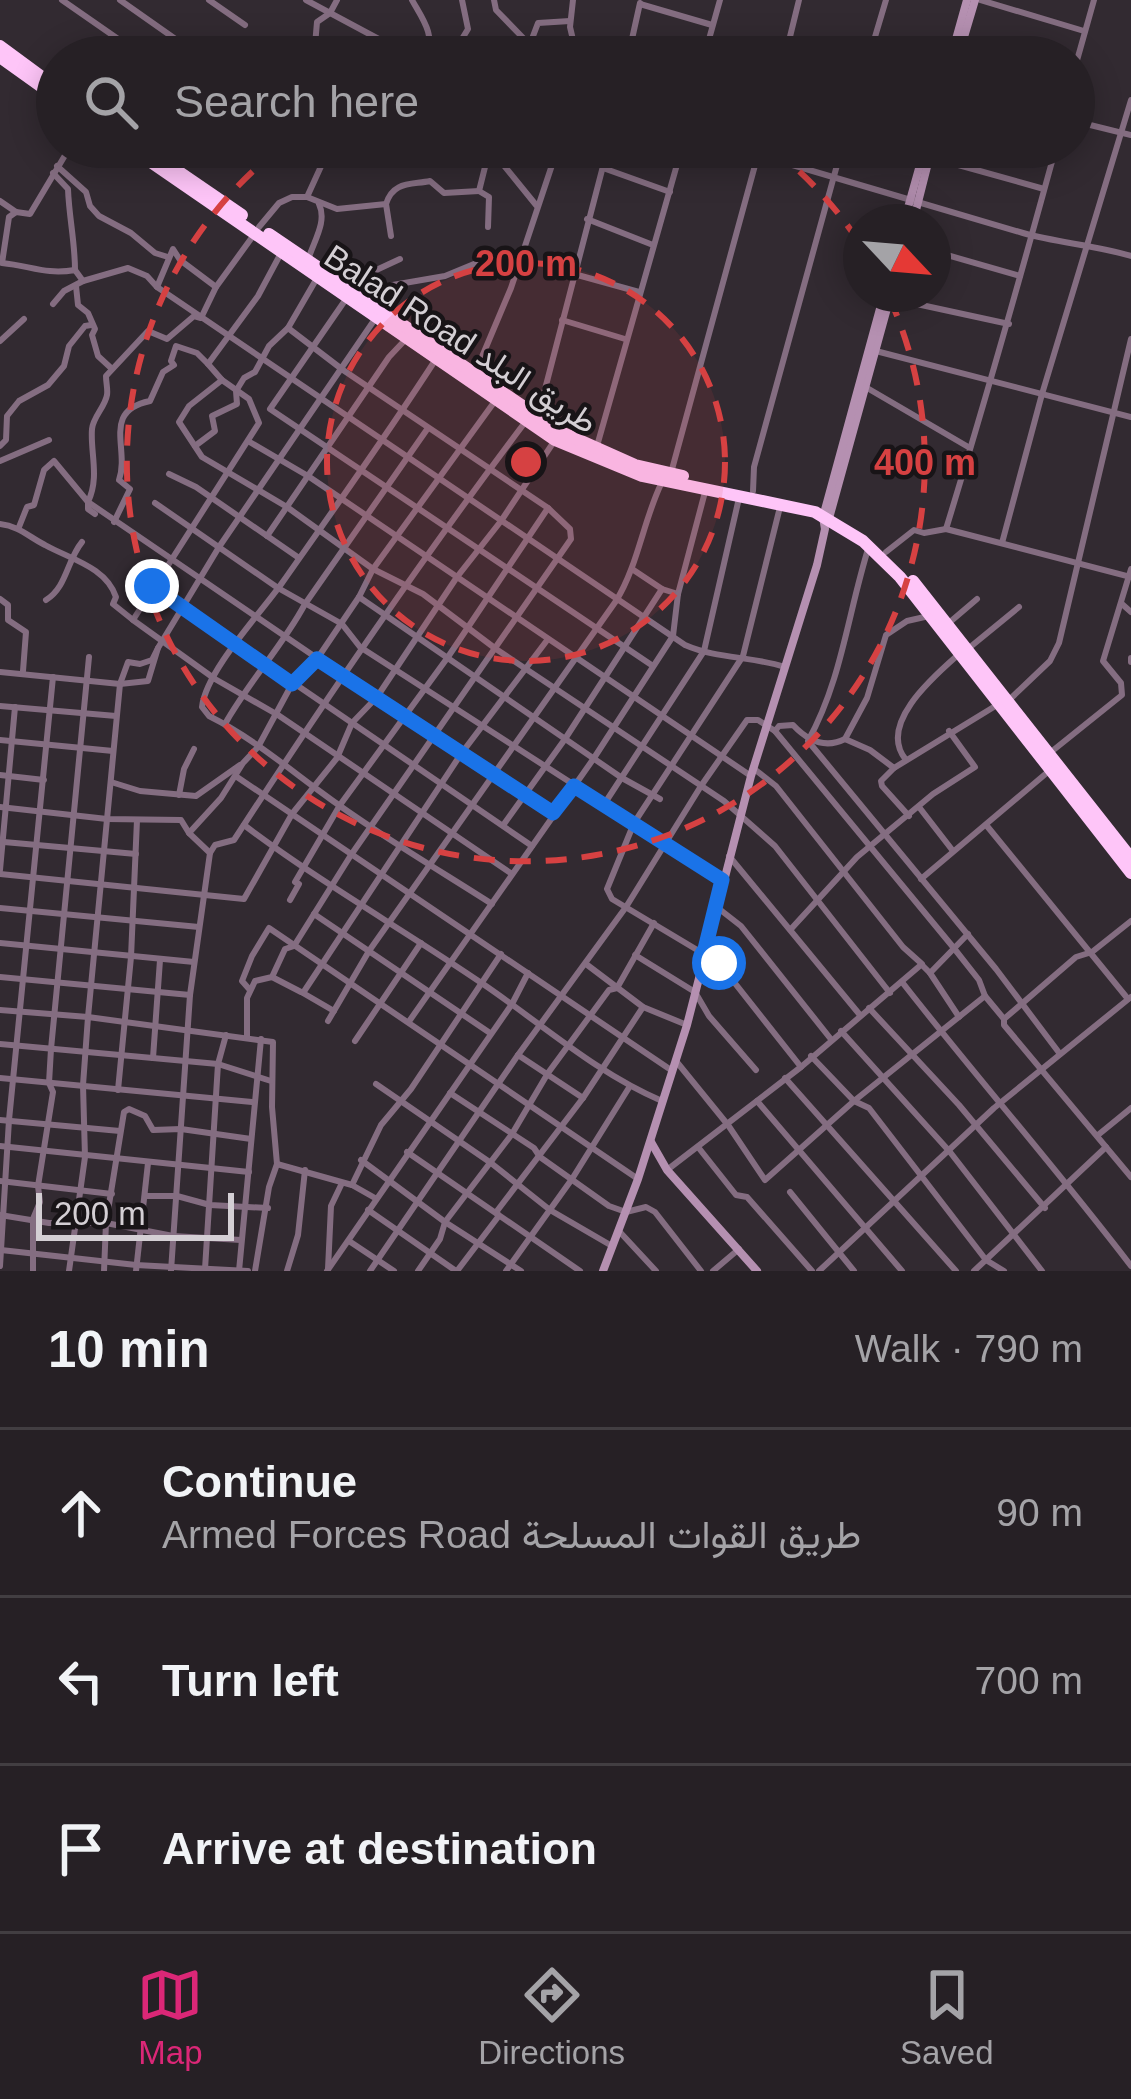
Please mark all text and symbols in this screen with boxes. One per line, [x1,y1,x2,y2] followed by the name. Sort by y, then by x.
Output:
[36,36,1095,168] search box
[78,69,144,135] icon: search
[174,76,419,127] text: Search here
[843,204,951,312] north arrow
[317,237,604,443] street label: Balad Road طريق البلد
[475,243,577,284] text: 200 m
[505,441,547,483] centre of rings
[874,442,976,483] text: 400 m
[125,559,179,613] route end
[692,936,746,990] route start
[36,1187,234,1240] scale bar
[54,1195,146,1232] text: 200 m
[48,1321,210,1378] text: 10 min
[855,1327,1083,1370] text: Walk · 790 m
[162,1456,357,1507] text: Continue
[48,1480,114,1546] icon: ahead
[996,1491,1083,1534] text: 90 m
[162,1513,861,1556] text: Armed Forces Road طريق القوات المسلحة
[48,1648,114,1714] icon: left
[162,1655,339,1706] text: Turn left
[975,1659,1083,1702] text: 700 m
[48,1816,114,1882] icon: arrive
[162,1823,597,1874] text: Arrive at destination
[137,1962,203,2072] tab: Map
[478,1962,625,2072] tab: Directions
[900,1962,994,2072] tab: Saved

